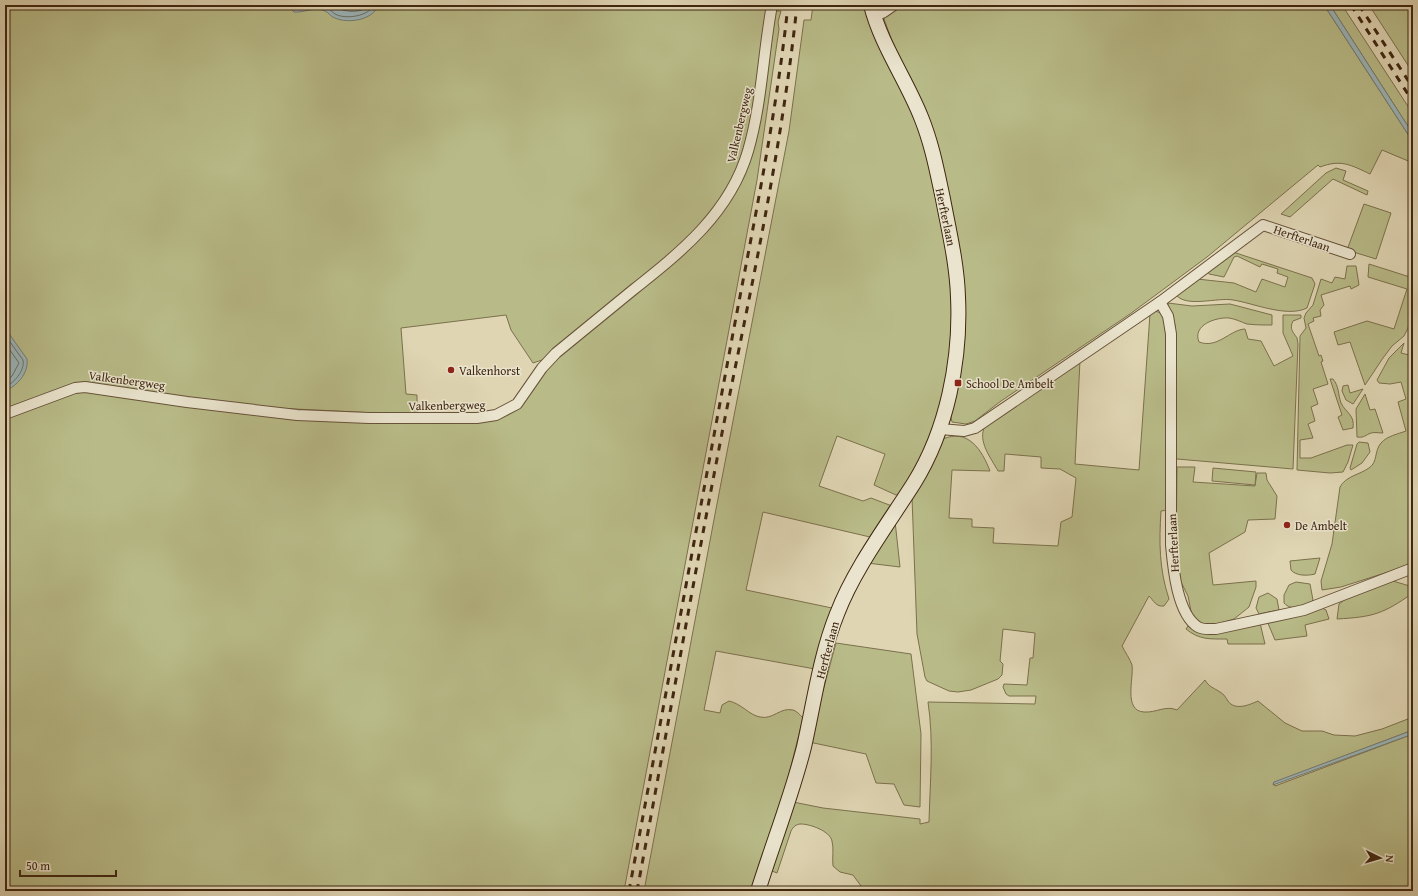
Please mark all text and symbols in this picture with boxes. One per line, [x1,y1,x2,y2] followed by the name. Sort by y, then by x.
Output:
[722,86,756,164] street label: Valkenbergweg
[932,187,960,248] street label: Herfterlaan
[1272,220,1333,256] street label: Herfterlaan
[459,362,521,379] place label: Valkenhorst
[446,365,456,375] marker: Valkenhorst
[88,366,166,394] street label: Valkenbergweg
[966,375,1055,392] place label: School De Ambelt
[953,378,963,388] marker: School De Ambelt
[408,396,486,414] street label: Valkenbergweg
[1163,513,1183,573] street label: Herfterlaan
[1295,517,1348,534] place label: De Ambelt
[1282,520,1292,530] marker: De Ambelt
[811,619,843,681] street label: Herfterlaan
[1360,838,1400,878] north arrow
[20,852,116,878] scale bar
[1382,855,1398,864] text: N
[26,857,50,874] text: 50 m

